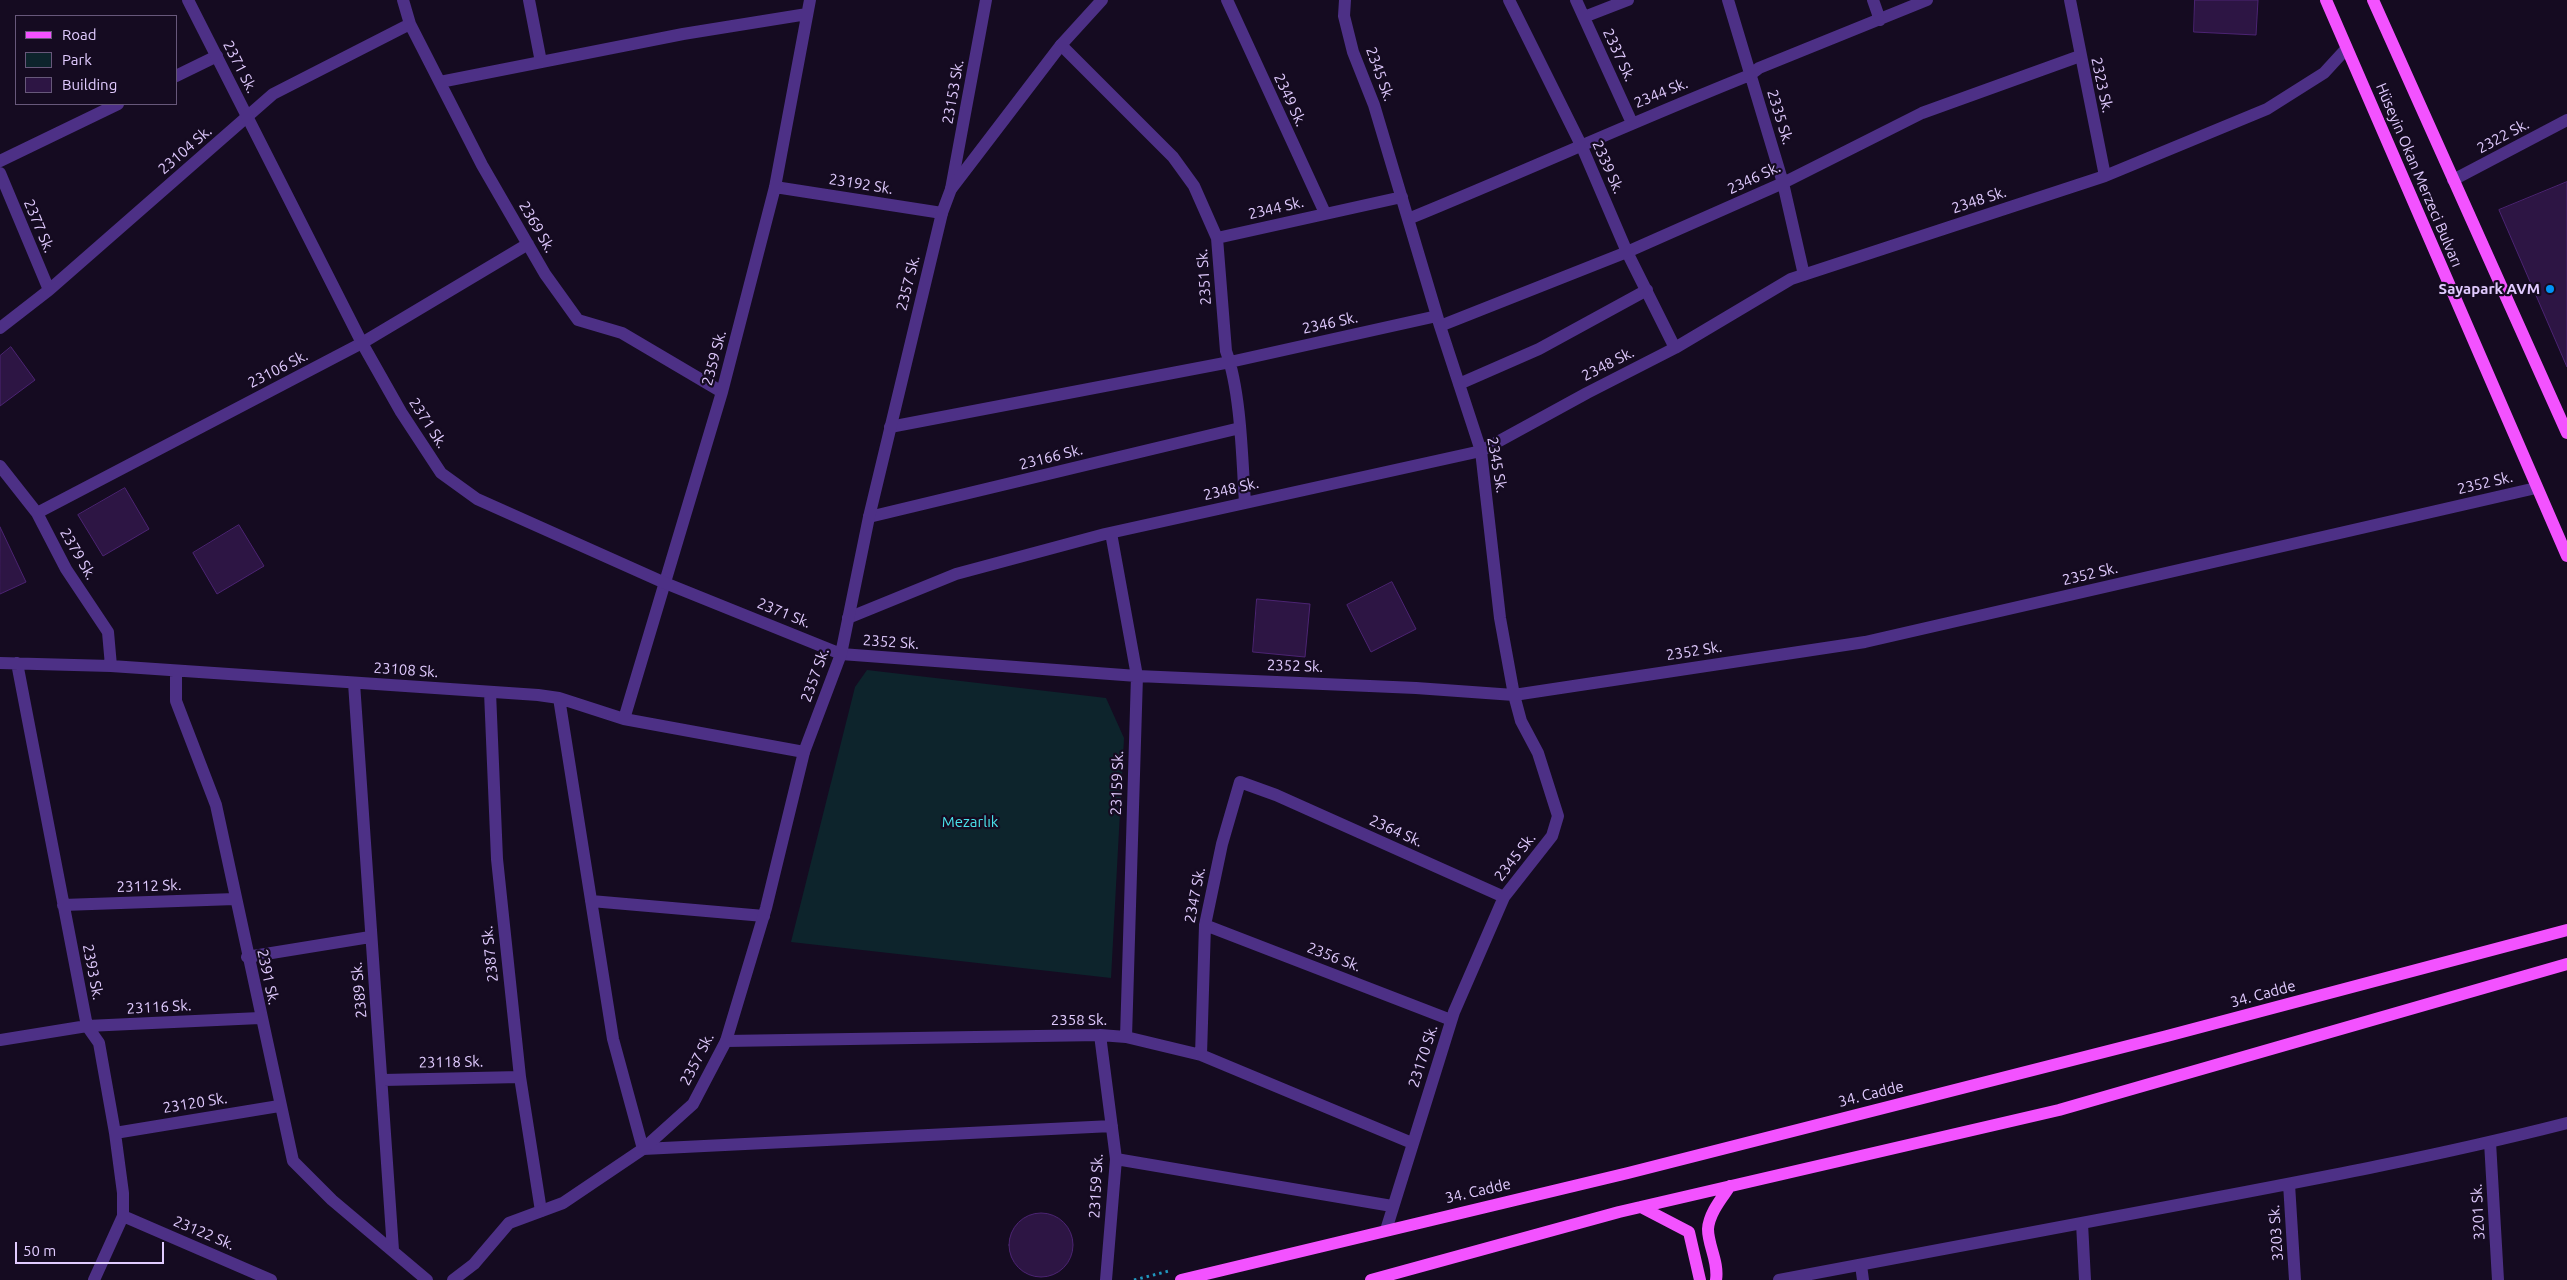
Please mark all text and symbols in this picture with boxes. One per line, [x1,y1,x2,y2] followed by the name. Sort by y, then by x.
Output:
[15,15,178,105] legend
[62,26,97,43] text: Road
[1599,26,1639,84] street label: 2337 Sk.
[219,38,261,96] street label: 2371 Sk.
[1362,44,1398,104] street label: 2345 Sk.
[62,51,92,68] text: Park
[2087,56,2117,114] street label: 2323 Sk.
[939,58,967,126] street label: 23153 Sk.
[1270,71,1310,129] street label: 2349 Sk.
[1631,74,1691,112] street label: 2344 Sk.
[62,76,117,93] text: Building
[2372,80,2466,270] street label: Hüseyin Okan Merzeci Bulvarı
[1763,87,1797,147] street label: 2335 Sk.
[2474,115,2532,157] street label: 2322 Sk.
[155,122,215,178] street label: 23104 Sk.
[1588,138,1628,196] street label: 2339 Sk.
[1725,158,1783,198] street label: 2346 Sk.
[828,170,894,198] street label: 23192 Sk.
[1949,183,2009,217] street label: 2348 Sk.
[1246,193,1306,223] street label: 2344 Sk.
[20,197,58,255] street label: 2377 Sk.
[515,198,559,256] street label: 2369 Sk.
[1193,248,1215,306] street label: 2351 Sk.
[892,253,924,313] street label: 2357 Sk.
[2439,280,2540,298] place label: Sayapark AVM
[2544,283,2556,295] marker: Sayapark AVM
[1301,308,1359,338] street label: 2346 Sk.
[698,328,730,388] street label: 2359 Sk.
[1579,343,1637,385] street label: 2348 Sk.
[245,346,311,392] street label: 23106 Sk.
[405,394,451,452] street label: 2371 Sk.
[1483,436,1511,494] street label: 2345 Sk.
[1017,440,1085,474] street label: 23166 Sk.
[2455,468,2515,498] street label: 2352 Sk.
[1201,474,1261,504] street label: 2348 Sk.
[56,525,100,583] street label: 2379 Sk.
[2060,559,2120,589] street label: 2352 Sk.
[754,594,814,632] street label: 2371 Sk.
[862,631,920,653] street label: 2352 Sk.
[1665,638,1723,664] street label: 2352 Sk.
[797,645,833,705] street label: 2357 Sk.
[1266,656,1324,676] street label: 2352 Sk.
[373,659,439,681] street label: 23108 Sk.
[1107,750,1127,816] street label: 23159 Sk.
[1367,811,1425,851] street label: 2364 Sk.
[942,813,998,831] park label: Mezarlık
[1491,829,1539,885] street label: 2345 Sk.
[1181,866,1209,924] street label: 2347 Sk.
[116,876,182,896] street label: 23112 Sk.
[478,925,502,983] street label: 2387 Sk.
[1304,938,1364,976] street label: 2356 Sk.
[79,943,107,1001] street label: 2393 Sk.
[253,948,283,1006] street label: 2391 Sk.
[348,961,370,1019] street label: 2389 Sk.
[2228,977,2298,1011] street label: 34. Cadde
[126,996,192,1018] street label: 23116 Sk.
[1051,1011,1107,1029] street label: 2358 Sk.
[1404,1022,1442,1090] street label: 23170 Sk.
[676,1030,718,1088] street label: 2357 Sk.
[418,1052,484,1072] street label: 23118 Sk.
[1836,1077,1906,1111] street label: 34. Cadde
[162,1089,228,1117] street label: 23120 Sk.
[1085,1153,1107,1219] street label: 23159 Sk.
[1443,1175,1513,1207] street label: 34. Cadde
[2468,1183,2488,1241] street label: 3201 Sk.
[2265,1204,2287,1262] street label: 3203 Sk.
[171,1212,237,1254] street label: 23122 Sk.
[18,1232,166,1264] scale bar
[23,1242,56,1259] text: 50 m

